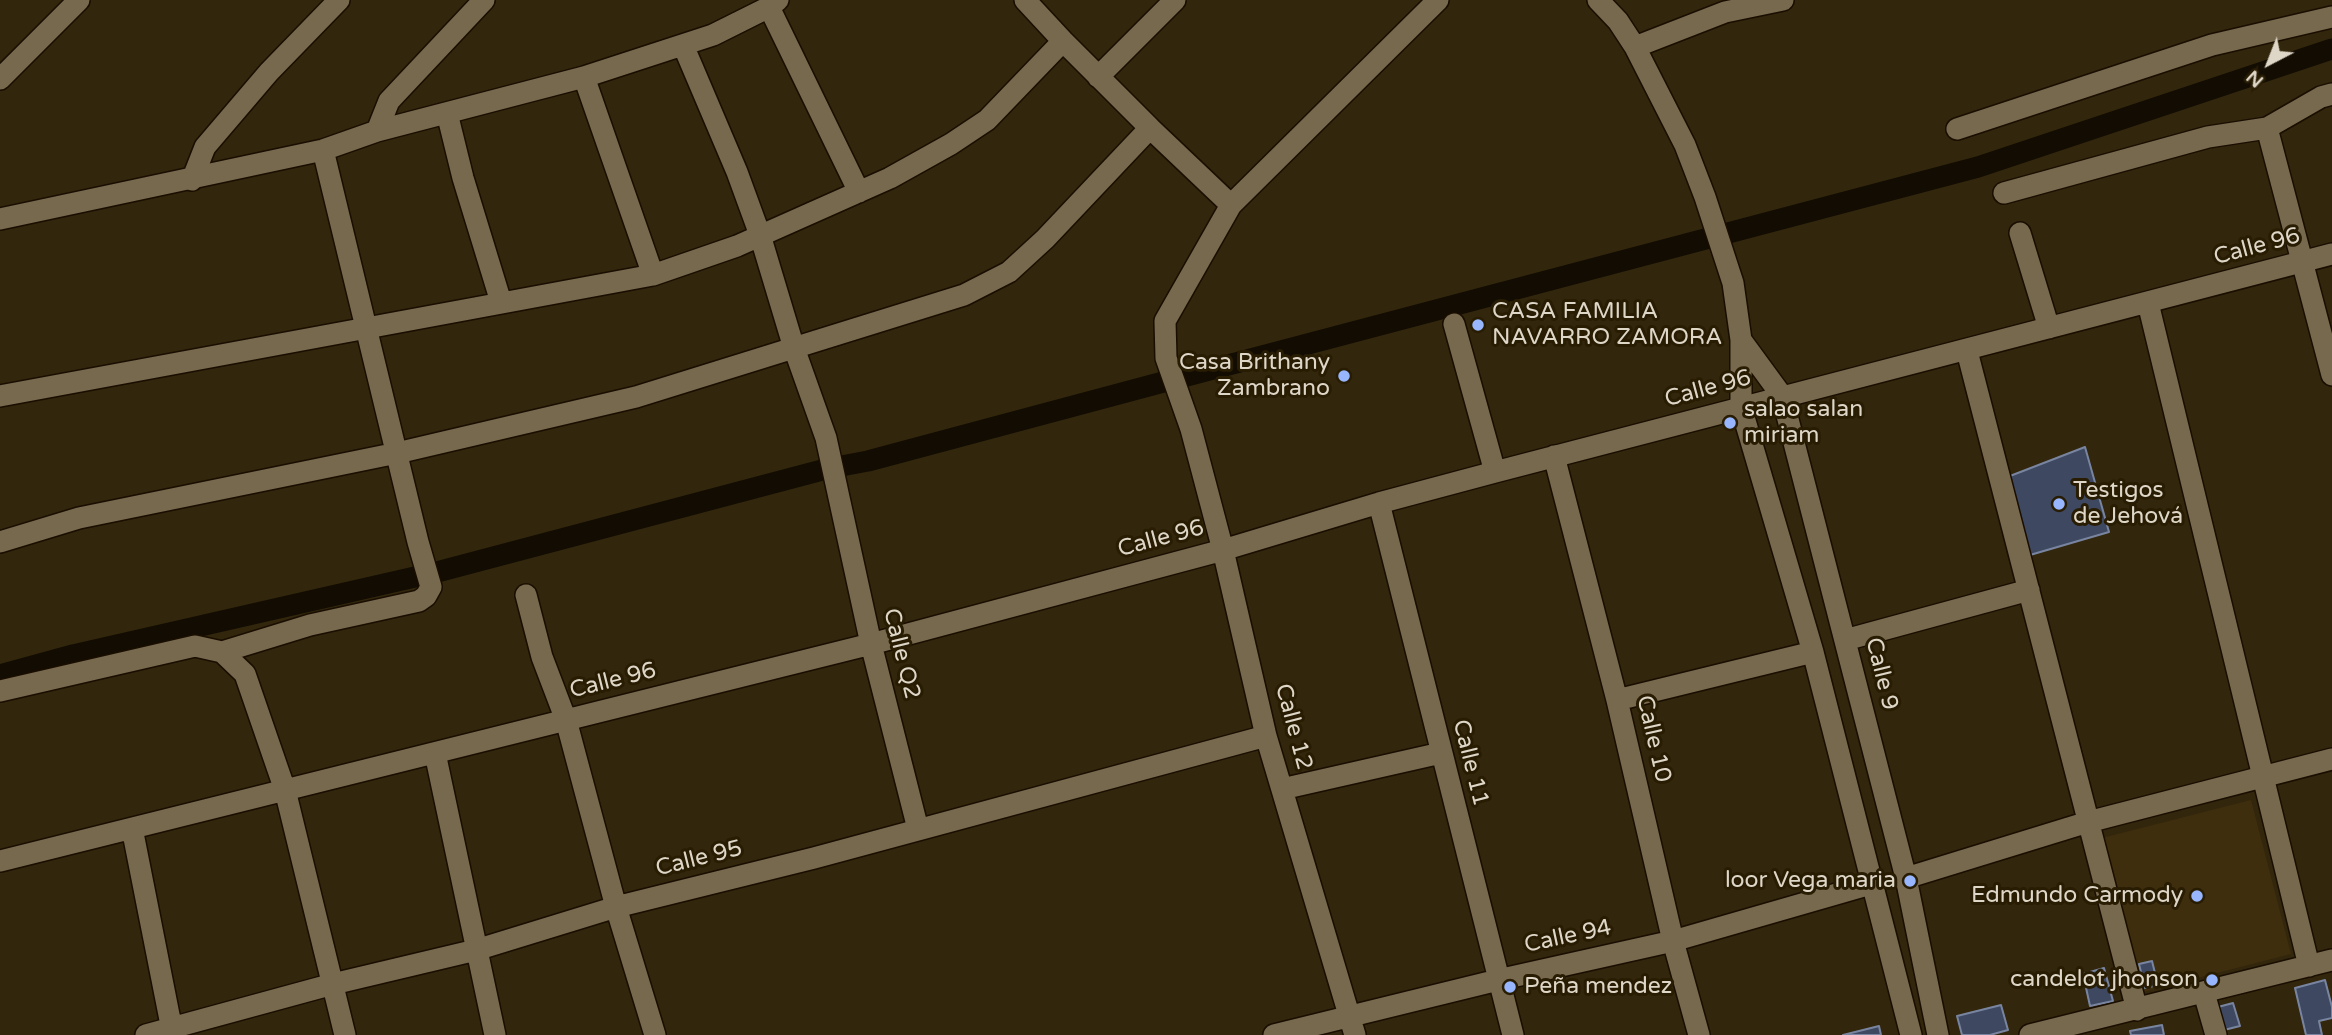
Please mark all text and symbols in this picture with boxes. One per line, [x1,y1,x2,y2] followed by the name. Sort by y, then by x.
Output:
[2234,28,2304,98] north arrow
[2242,65,2268,92] text: N
[2211,222,2303,272] street label: Calle 96
[1492,298,1722,352] place label: CASA FAMILIA NAVARRO ZAMORA
[1470,317,1486,333] marker: CASA FAMILIA NAVARRO ZAMORA
[1179,349,1330,403] place label: Casa Brithany Zambrano
[1662,364,1754,414] street label: Calle 96
[1336,368,1352,384] marker: Casa Brithany Zambrano
[1744,396,1863,450] place label: salao salan miriam
[1722,415,1738,431] marker: salao salan miriam
[2073,477,2183,531] place label: Testigos de Jehová
[2051,496,2067,512] marker: Testigos de Jehová
[1115,514,1207,564] street label: Calle 96
[876,606,926,702] street label: Calle Q2
[1859,635,1903,713] street label: Calle 9
[567,657,659,705] street label: Calle 96
[1268,681,1318,773] street label: Calle 12
[1630,693,1676,785] street label: Calle 10
[1446,717,1494,809] street label: Calle 11
[653,835,745,883] street label: Calle 95
[1725,867,1896,895] place label: loor Vega maria
[1902,873,1918,889] marker: loor Vega maria
[1971,882,2183,910] place label: Edmundo Carmody
[2189,888,2205,904] marker: Edmundo Carmody
[1522,914,1614,960] street label: Calle 94
[2010,966,2198,994] place label: candelot jhonson
[2204,972,2220,988] marker: candelot jhonson
[1524,973,1672,1001] place label: Peña mendez
[1502,979,1518,995] marker: Peña mendez

